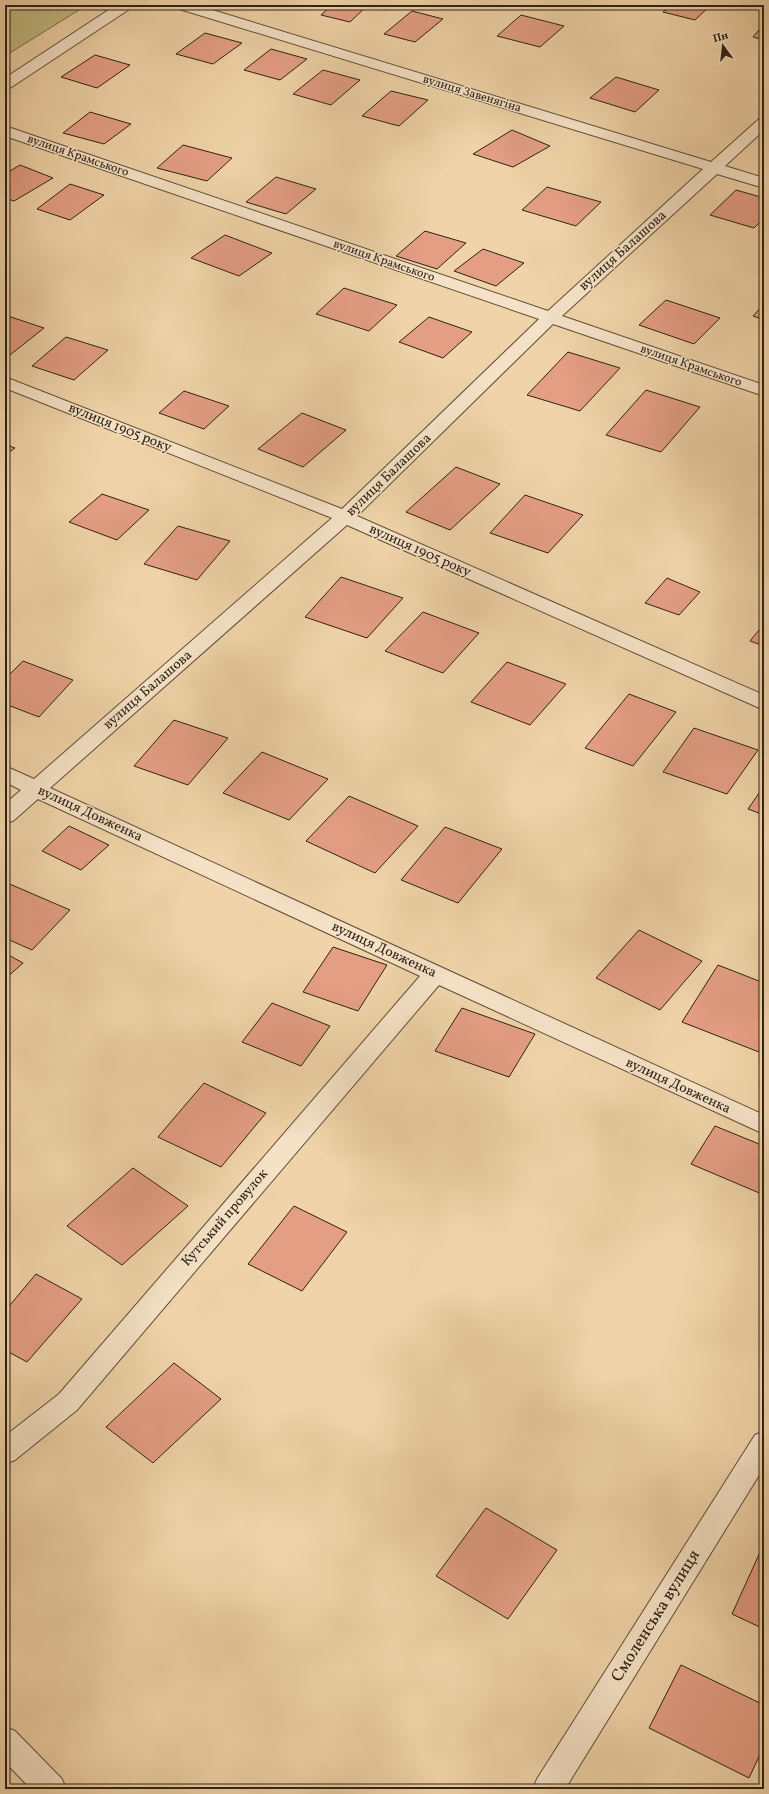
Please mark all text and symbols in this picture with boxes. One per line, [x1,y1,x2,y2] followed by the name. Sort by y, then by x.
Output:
[703,26,743,66] north arrow
[711,29,730,47] text: Пн
[421,71,523,117] street label: вулиця Завенягіна
[25,131,131,181] street label: вулиця Крамського
[575,206,671,296] street label: вулиця Балашова
[331,236,437,286] street label: вулиця Крамського
[638,341,744,391] street label: вулиця Крамського
[66,399,175,458] street label: вулиця 1905 року
[342,429,436,521] street label: вулиця Балашова
[366,520,474,582] street label: вулиця 1905 року
[100,646,197,734] street label: вулиця Балашова
[35,781,145,847] street label: вулиця Довженка
[329,917,439,983] street label: вулиця Довженка
[623,1053,733,1119] street label: вулиця Довженка
[177,1165,273,1271] street label: Кутський провулок
[606,1545,706,1687] street label: Смоленська вулиця

